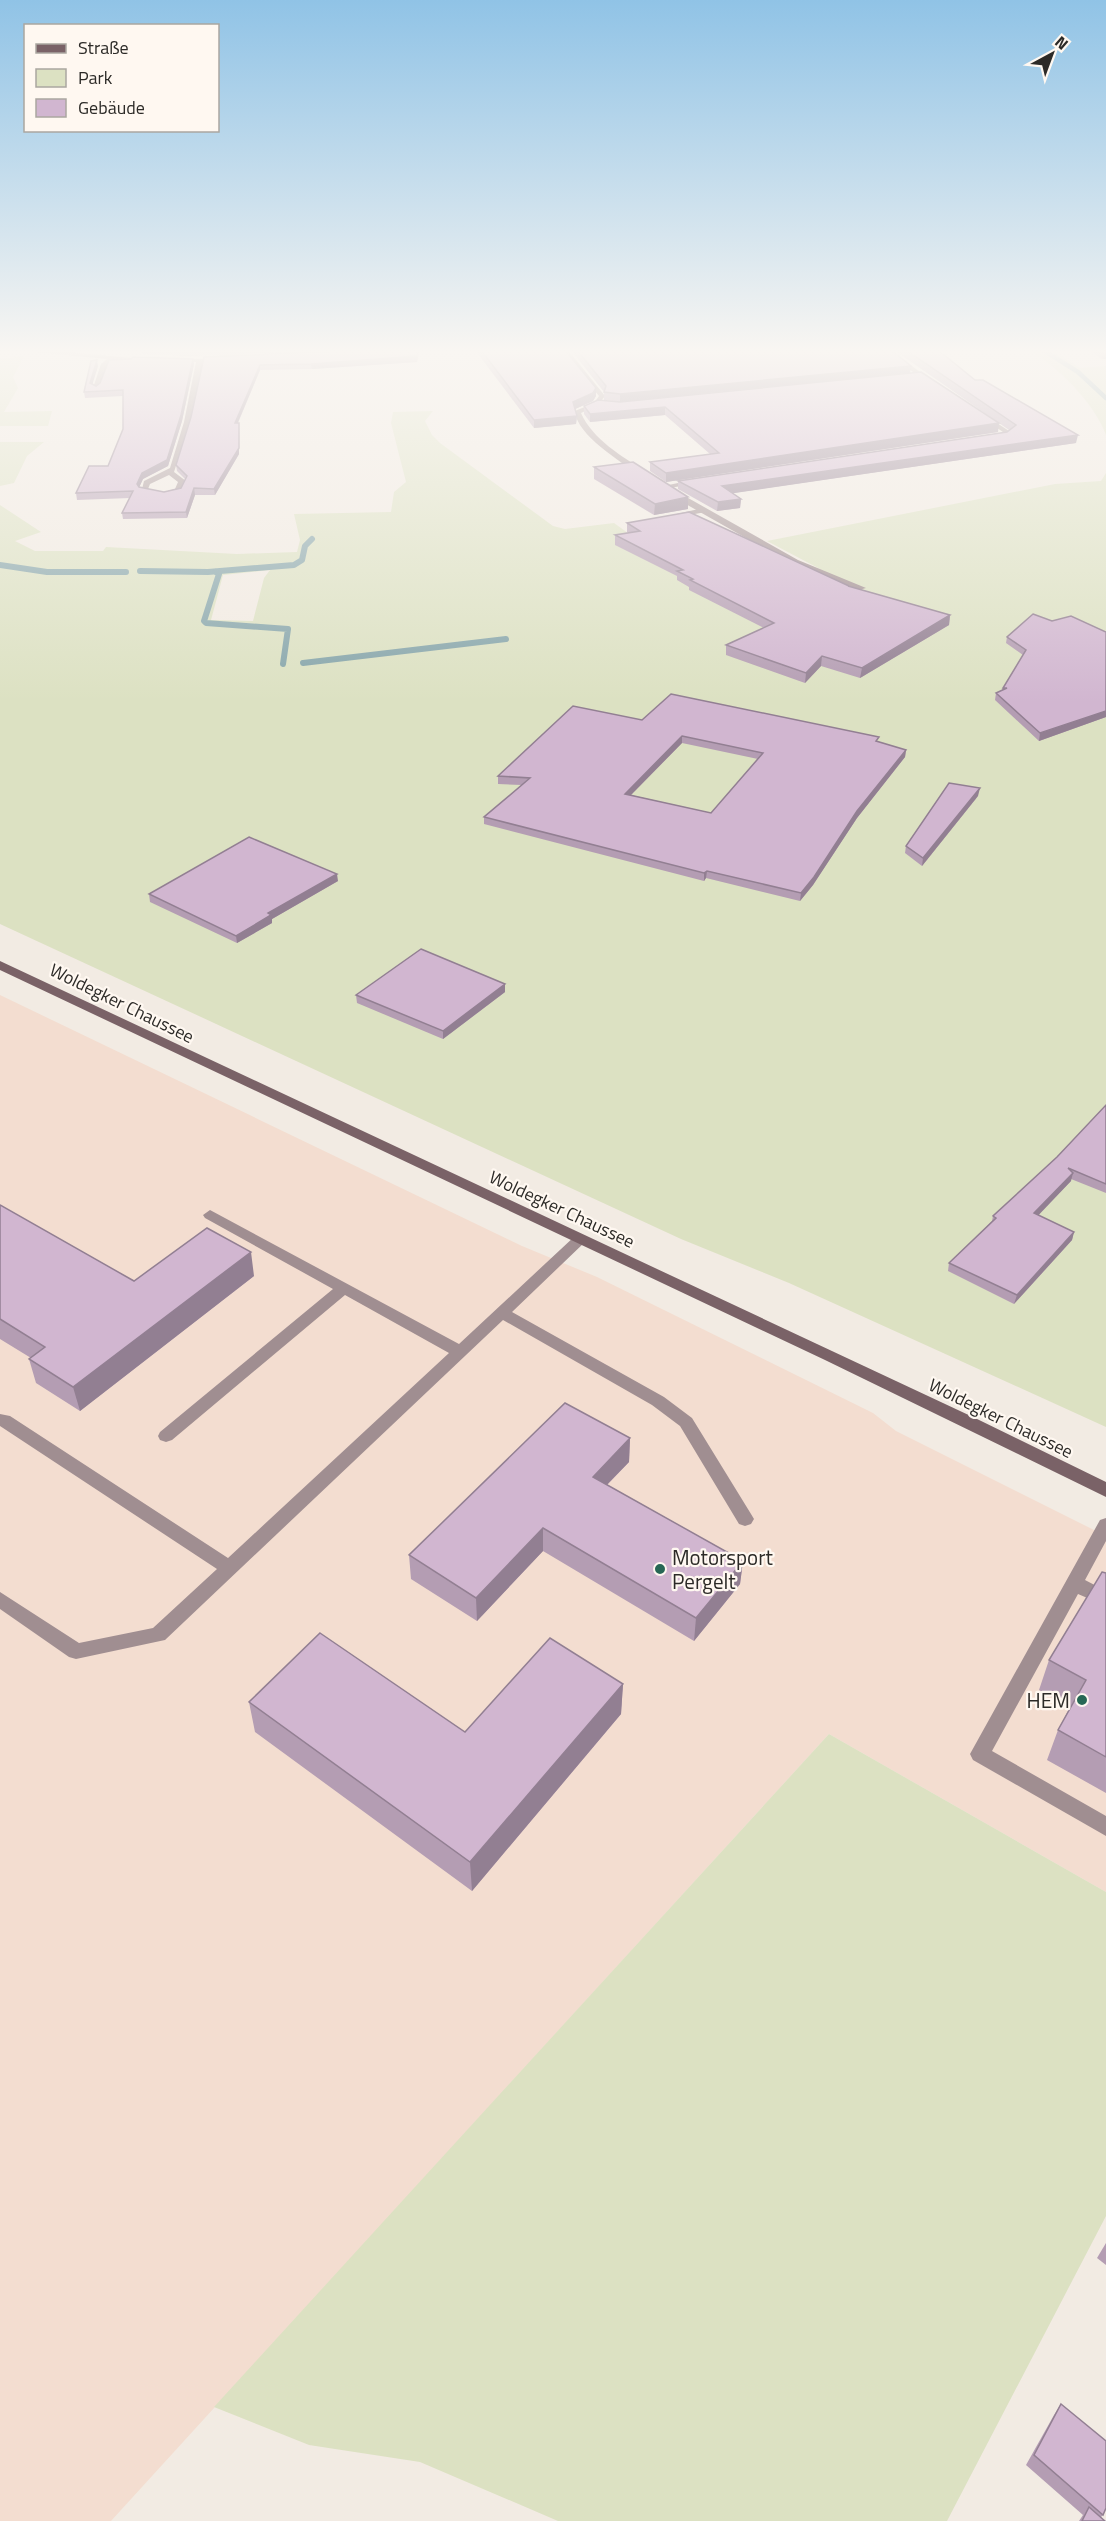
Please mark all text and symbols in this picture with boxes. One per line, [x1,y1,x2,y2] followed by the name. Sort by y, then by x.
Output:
[24,24,219,132] legend
[1022,24,1082,84] north arrow
[1050,30,1074,55] text: N
[78,34,129,61] text: Straße
[78,64,113,91] text: Park
[78,94,145,121] text: Gebäude
[45,956,199,1050] street label: Woldegker Chaussee
[485,1163,639,1255] street label: Woldegker Chaussee
[924,1371,1078,1465] street label: Woldegker Chaussee
[672,1541,773,1597] place label: Motorsport Pergelt
[653,1562,667,1576] marker: Motorsport Pergelt
[1027,1684,1070,1716] place label: HEM
[1075,1693,1089,1707] marker: HEM

